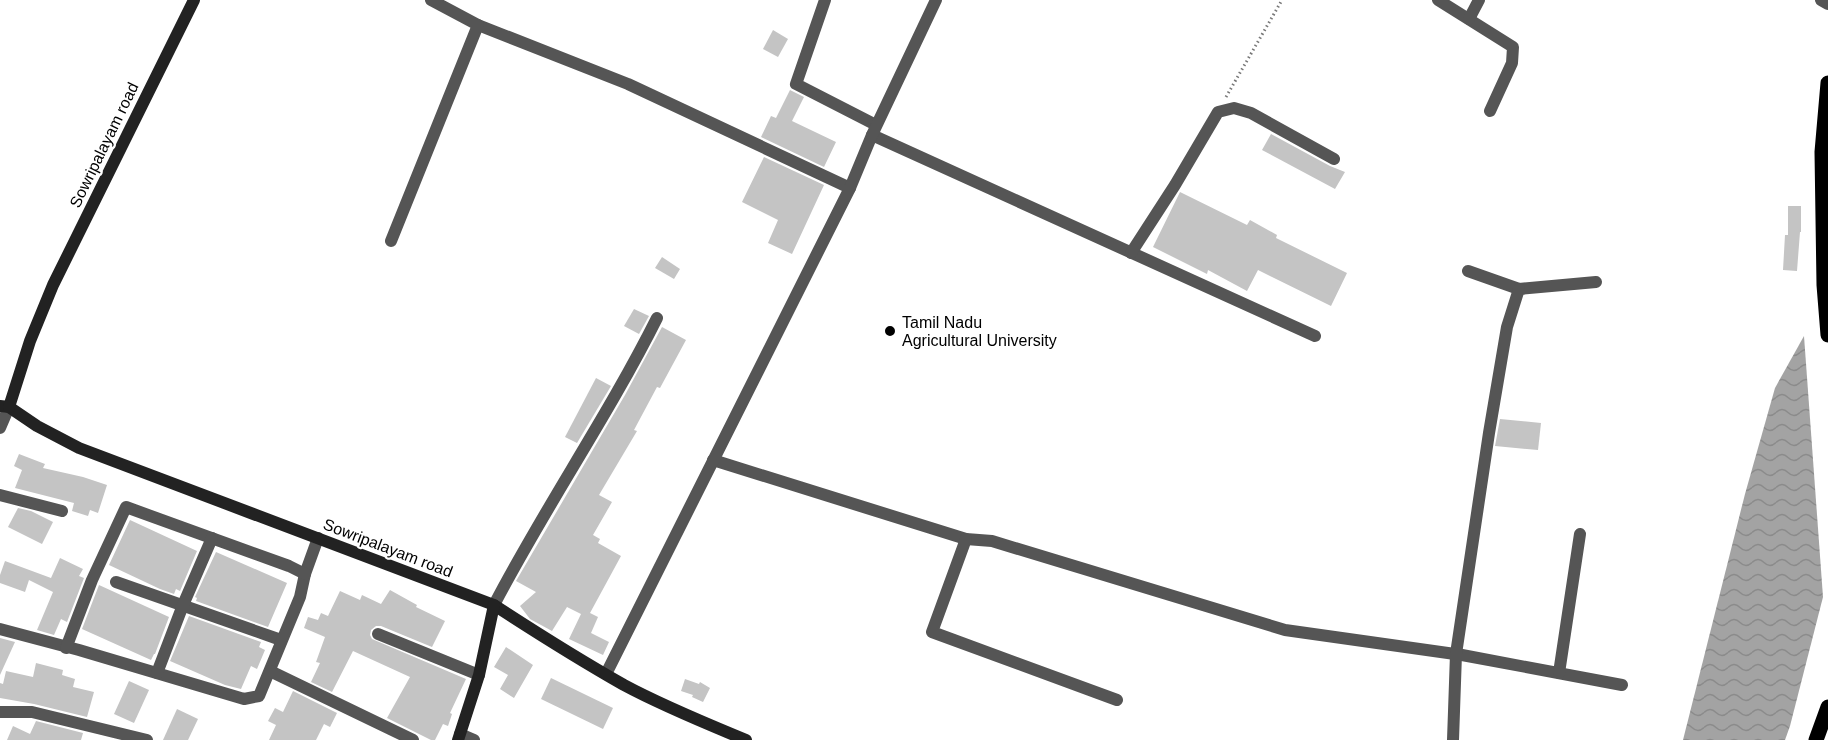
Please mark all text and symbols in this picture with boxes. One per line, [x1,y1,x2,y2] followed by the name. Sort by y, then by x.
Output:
[66,80,142,210] street label: Sowripalayam road
[902,314,1057,349] place label: Tamil Nadu Agricultural University
[883,324,897,338] marker: Tamil Nadu Agricultural University
[321,516,455,580] street label: Sowripalayam road

